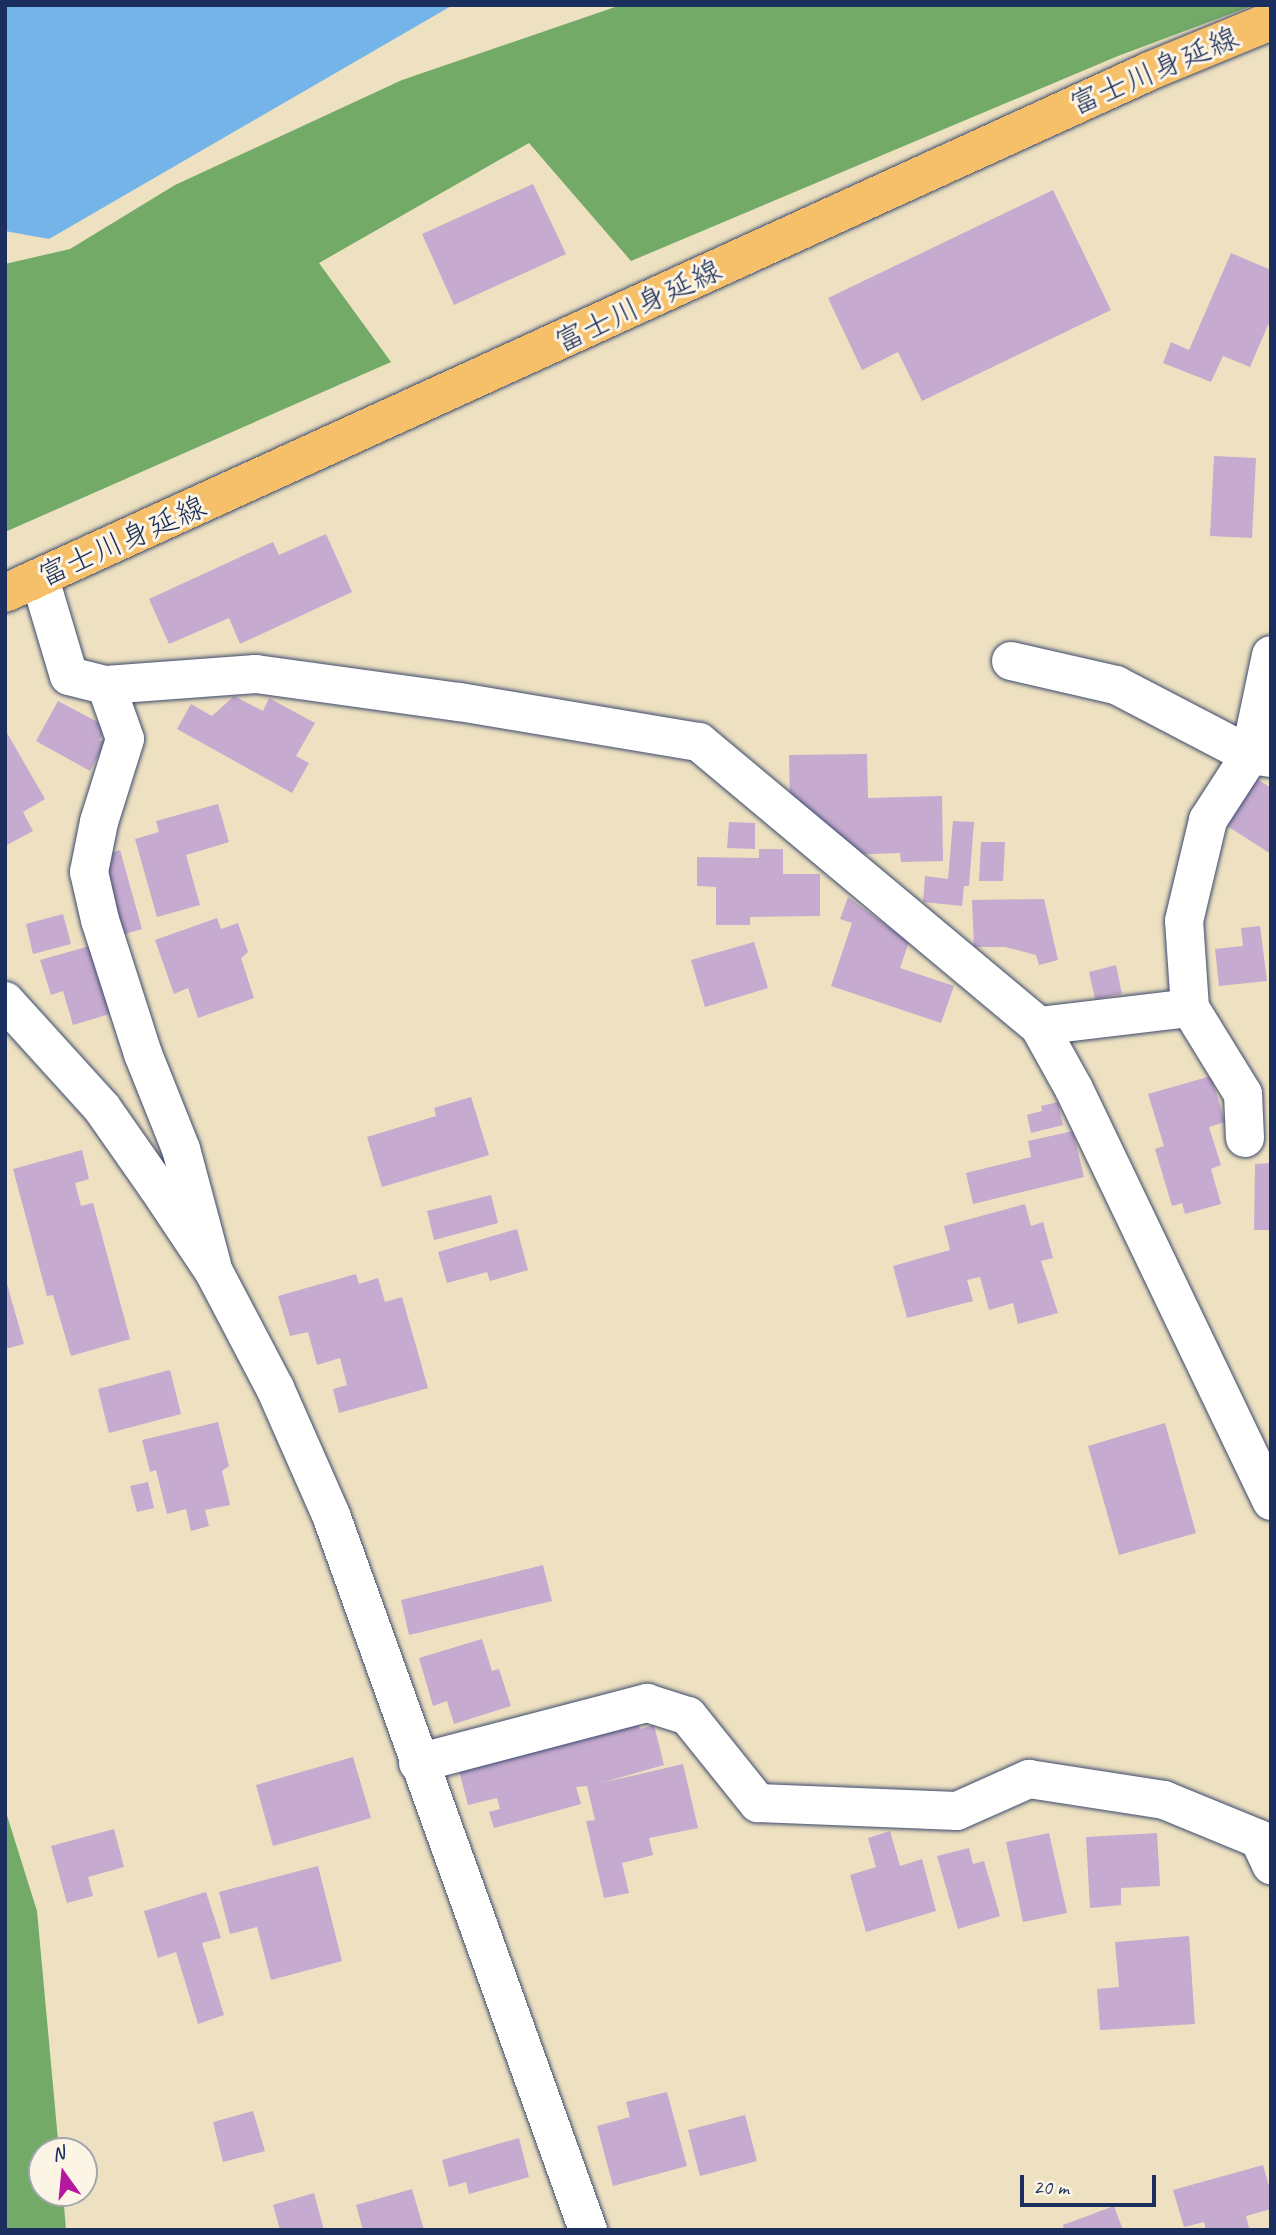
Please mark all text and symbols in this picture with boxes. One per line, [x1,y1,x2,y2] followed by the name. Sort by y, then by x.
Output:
[1064,19,1244,123] street label: 富士川身延線
[549,252,727,360] street label: 富士川身延線
[32,488,212,594] street label: 富士川身延線
[28,2137,98,2207] north arrow
[49,2141,67,2167] text: N
[1024,2162,1160,2206] scale bar
[1033,2174,1069,2200] text: 20 m

